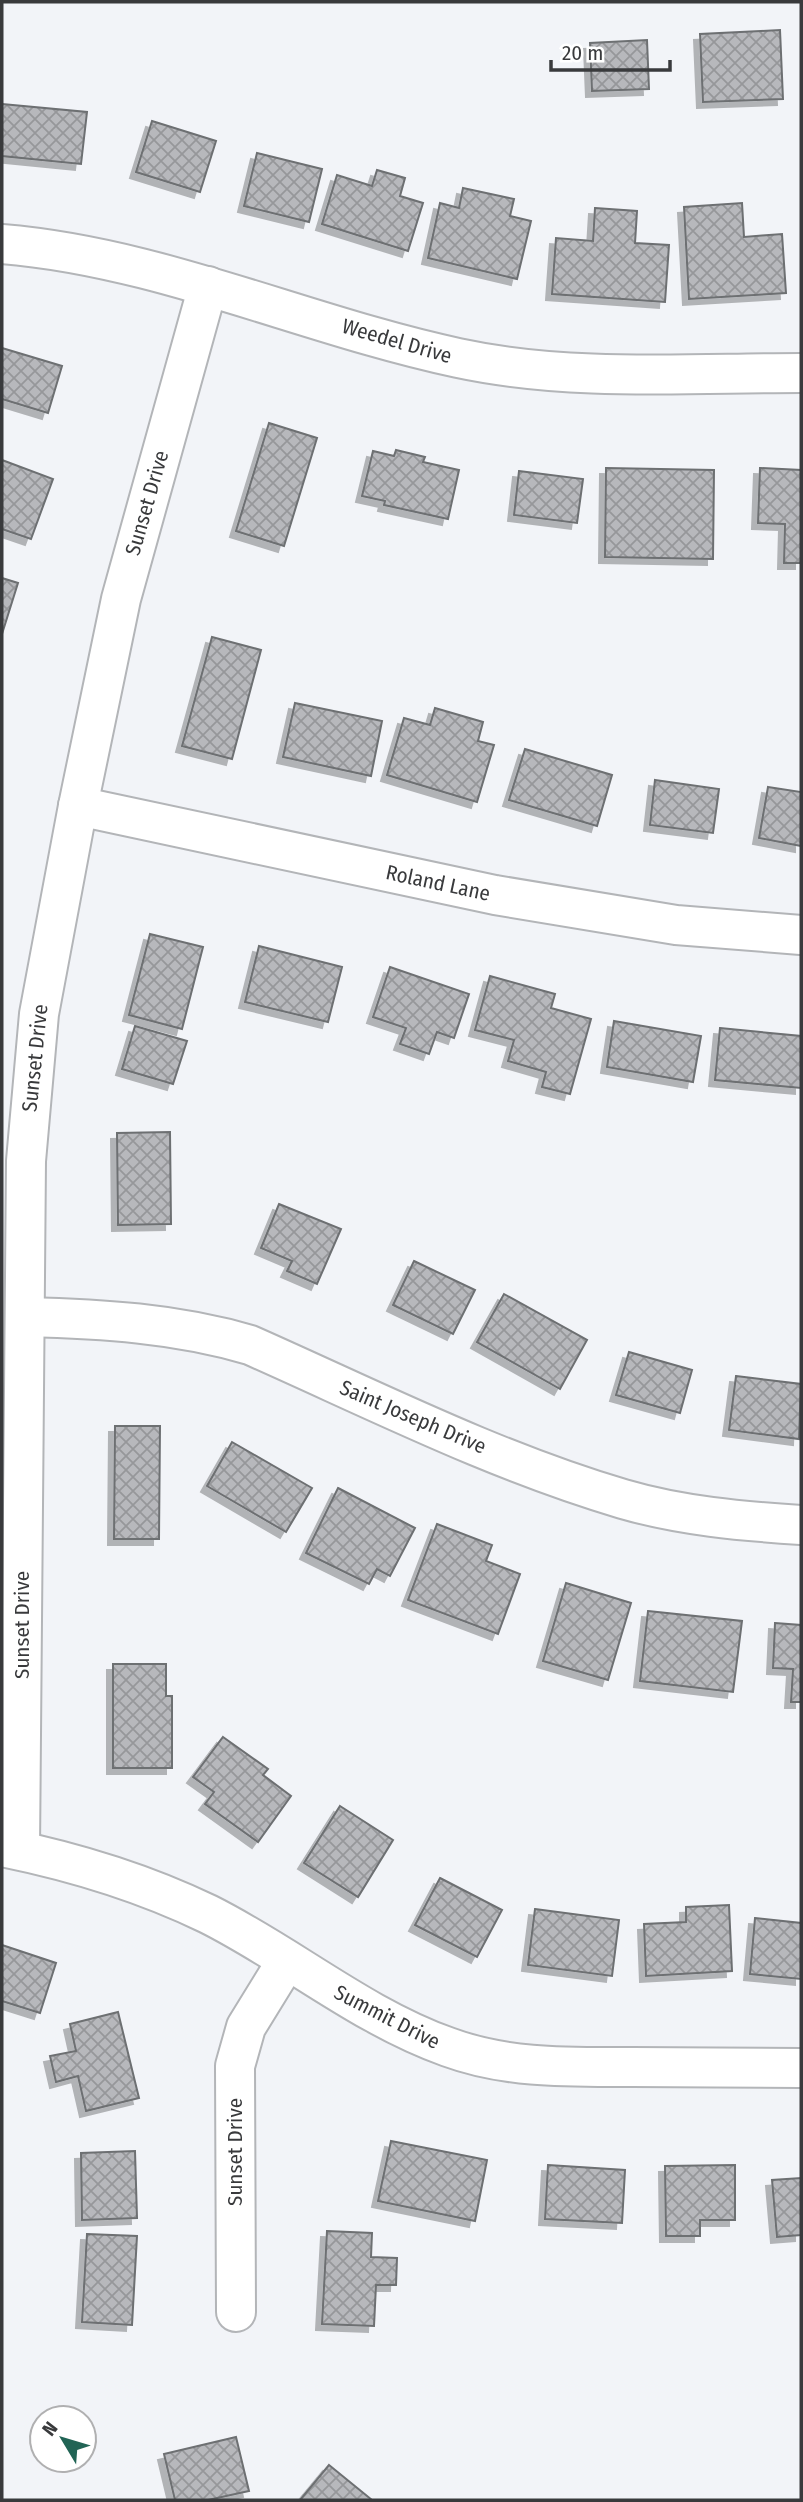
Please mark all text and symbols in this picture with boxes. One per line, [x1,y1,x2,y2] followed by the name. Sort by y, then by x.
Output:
[551,28,670,72] scale bar
[562,40,603,66] text: 20 m
[339,313,455,369] street label: Weedel Drive
[120,447,174,559] street label: Sunset Drive
[383,859,493,907] street label: Roland Lane
[16,1003,54,1113] street label: Sunset Drive
[336,1374,490,1460] street label: Saint Joseph Drive
[9,1571,35,1679] street label: Sunset Drive
[330,1979,444,2055] street label: Summit Drive
[222,2098,248,2206] street label: Sunset Drive
[28,2404,98,2474] north arrow
[37,2417,63,2440] text: N

